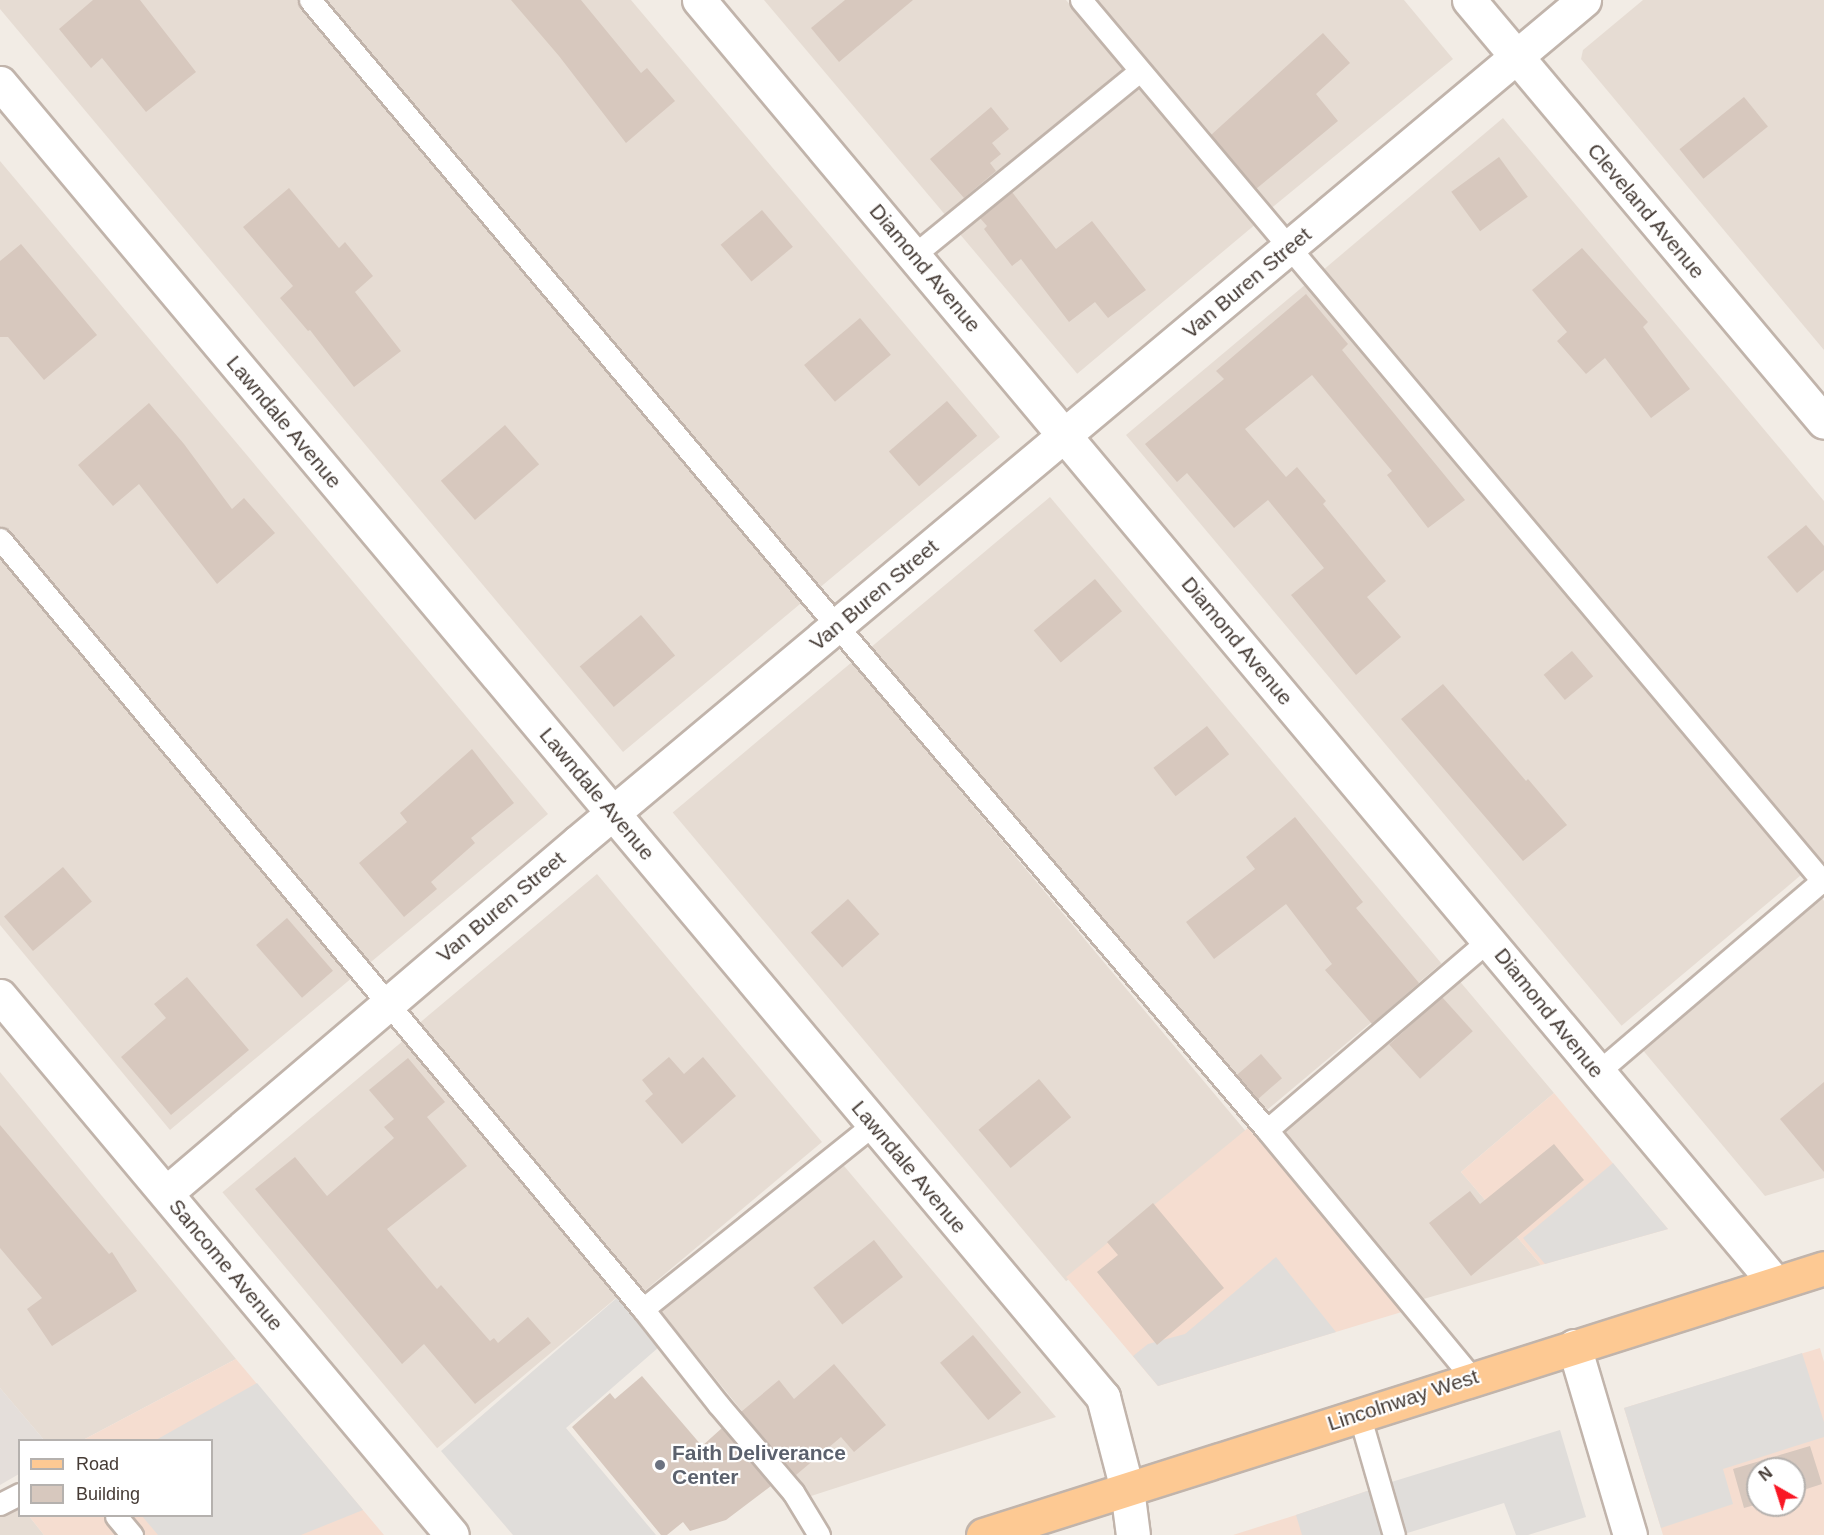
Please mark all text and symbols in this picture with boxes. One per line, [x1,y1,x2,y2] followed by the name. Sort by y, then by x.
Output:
[1582,138,1710,284] street label: Cleveland Avenue
[864,198,986,338] street label: Diamond Avenue
[1178,222,1316,344] street label: Van Buren Street
[221,350,347,494] street label: Lawndale Avenue
[805,534,943,656] street label: Van Buren Street
[1176,571,1298,711] street label: Diamond Avenue
[534,722,660,866] street label: Lawndale Avenue
[432,846,570,968] street label: Van Buren Street
[1489,943,1609,1083] street label: Diamond Avenue
[846,1095,972,1239] street label: Lawndale Avenue
[163,1194,289,1336] street label: Sancome Avenue
[1324,1364,1482,1436] street label: Lincolnway West
[18,1439,213,1517] legend
[672,1440,846,1490] place label: Faith Deliverance Center
[76,1454,119,1474] text: Road
[1746,1457,1806,1517] north arrow
[653,1458,667,1472] marker: Faith Deliverance Center
[1756,1464,1775,1484] text: N
[76,1484,140,1504] text: Building

